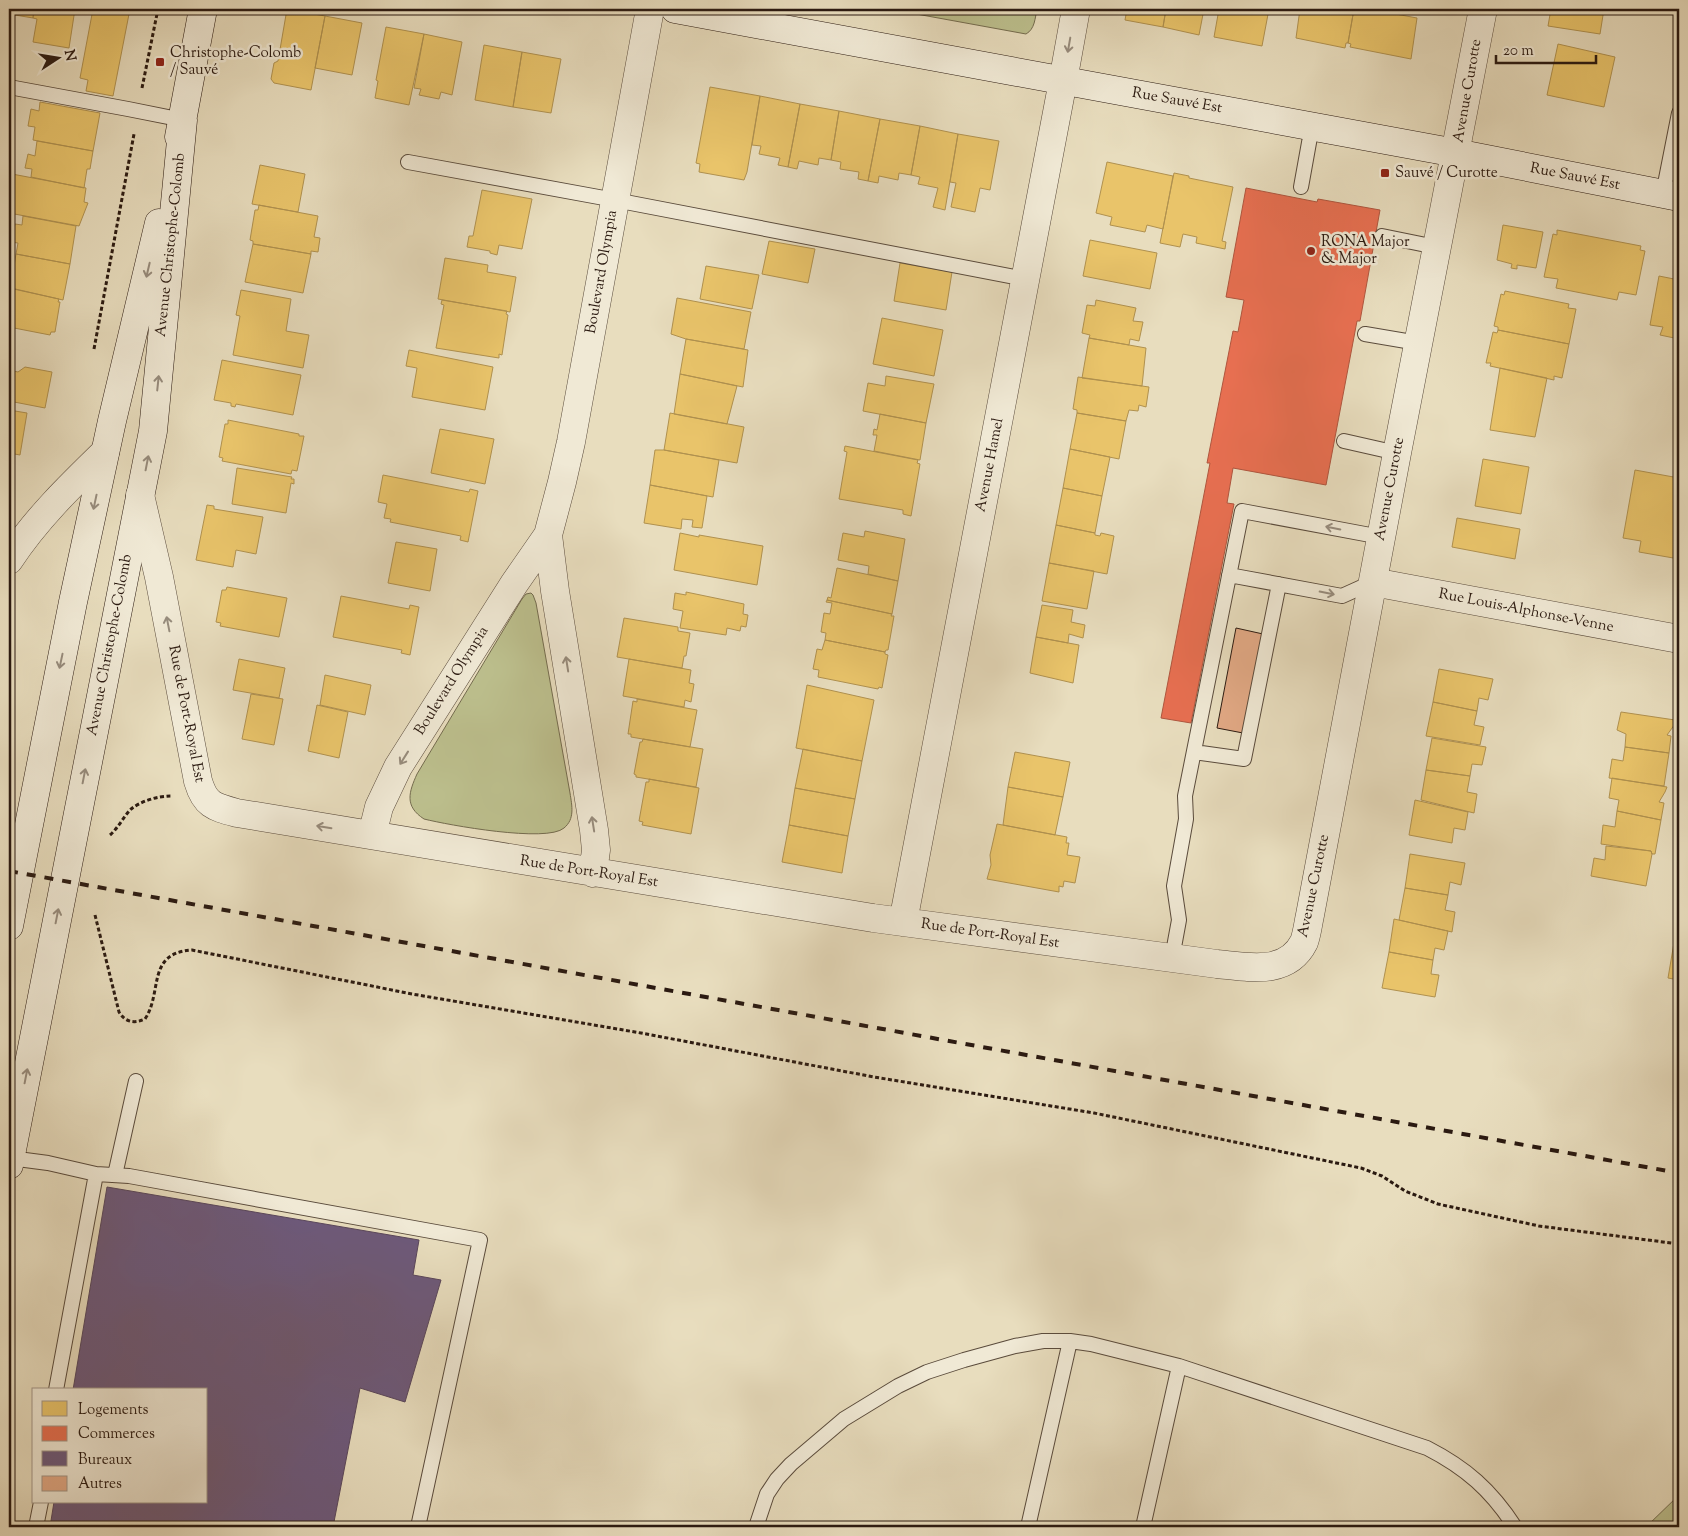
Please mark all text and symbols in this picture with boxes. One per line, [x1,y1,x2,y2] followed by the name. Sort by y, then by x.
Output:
[32,32,82,82] north arrow
[1496,32,1596,64] scale bar
[1064,36,1074,52] one-way arrow
[1449,38,1487,144] street label: Avenue Curotte
[1503,41,1534,62] text: 20 m
[170,43,301,81] place label: Christophe-Colomb / Sauvé
[58,48,80,63] text: N
[154,56,166,68] marker: Christophe-Colomb / Sauvé
[1130,83,1224,119] street label: Rue Sauvé Est
[151,152,191,338] street label: Avenue Christophe-Colomb
[1528,158,1622,196] street label: Rue Sauvé Est
[1395,163,1498,184] place label: Sauvé / Curotte
[1379,167,1391,179] marker: Sauvé / Curotte
[581,209,623,335] street label: Boulevard Olympia
[1321,232,1410,270] place label: RONA Major & Major
[1305,245,1317,257] marker: RONA Major & Major
[143,262,152,278] one-way arrow
[153,375,162,391] one-way arrow
[971,416,1009,514] street label: Avenue Hamel
[1370,436,1410,542] street label: Avenue Curotte
[142,455,152,471] one-way arrow
[89,494,99,510] one-way arrow
[1326,522,1342,532] one-way arrow
[82,552,138,738] street label: Avenue Christophe-Colomb
[1437,584,1615,638] street label: Rue Louis-Alphonse-Venne
[1319,589,1335,598] one-way arrow
[163,617,173,633] one-way arrow
[410,622,494,740] street label: Boulevard Olympia
[162,644,210,784] street label: Rue de Port-Royal Est
[56,653,65,669] one-way arrow
[561,656,571,672] one-way arrow
[399,751,409,765] one-way arrow
[80,769,89,785] one-way arrow
[588,817,598,833] one-way arrow
[316,822,332,832] one-way arrow
[1293,833,1335,939] street label: Avenue Curotte
[518,851,660,893] street label: Rue de Port-Royal Est
[52,908,62,924] one-way arrow
[919,914,1061,954] street label: Rue de Port-Royal Est
[22,1068,31,1084] one-way arrow
[32,1388,208,1504] legend
[78,1400,149,1421] text: Logements
[78,1424,155,1445] text: Commerces
[78,1450,132,1471] text: Bureaux
[78,1474,122,1495] text: Autres

